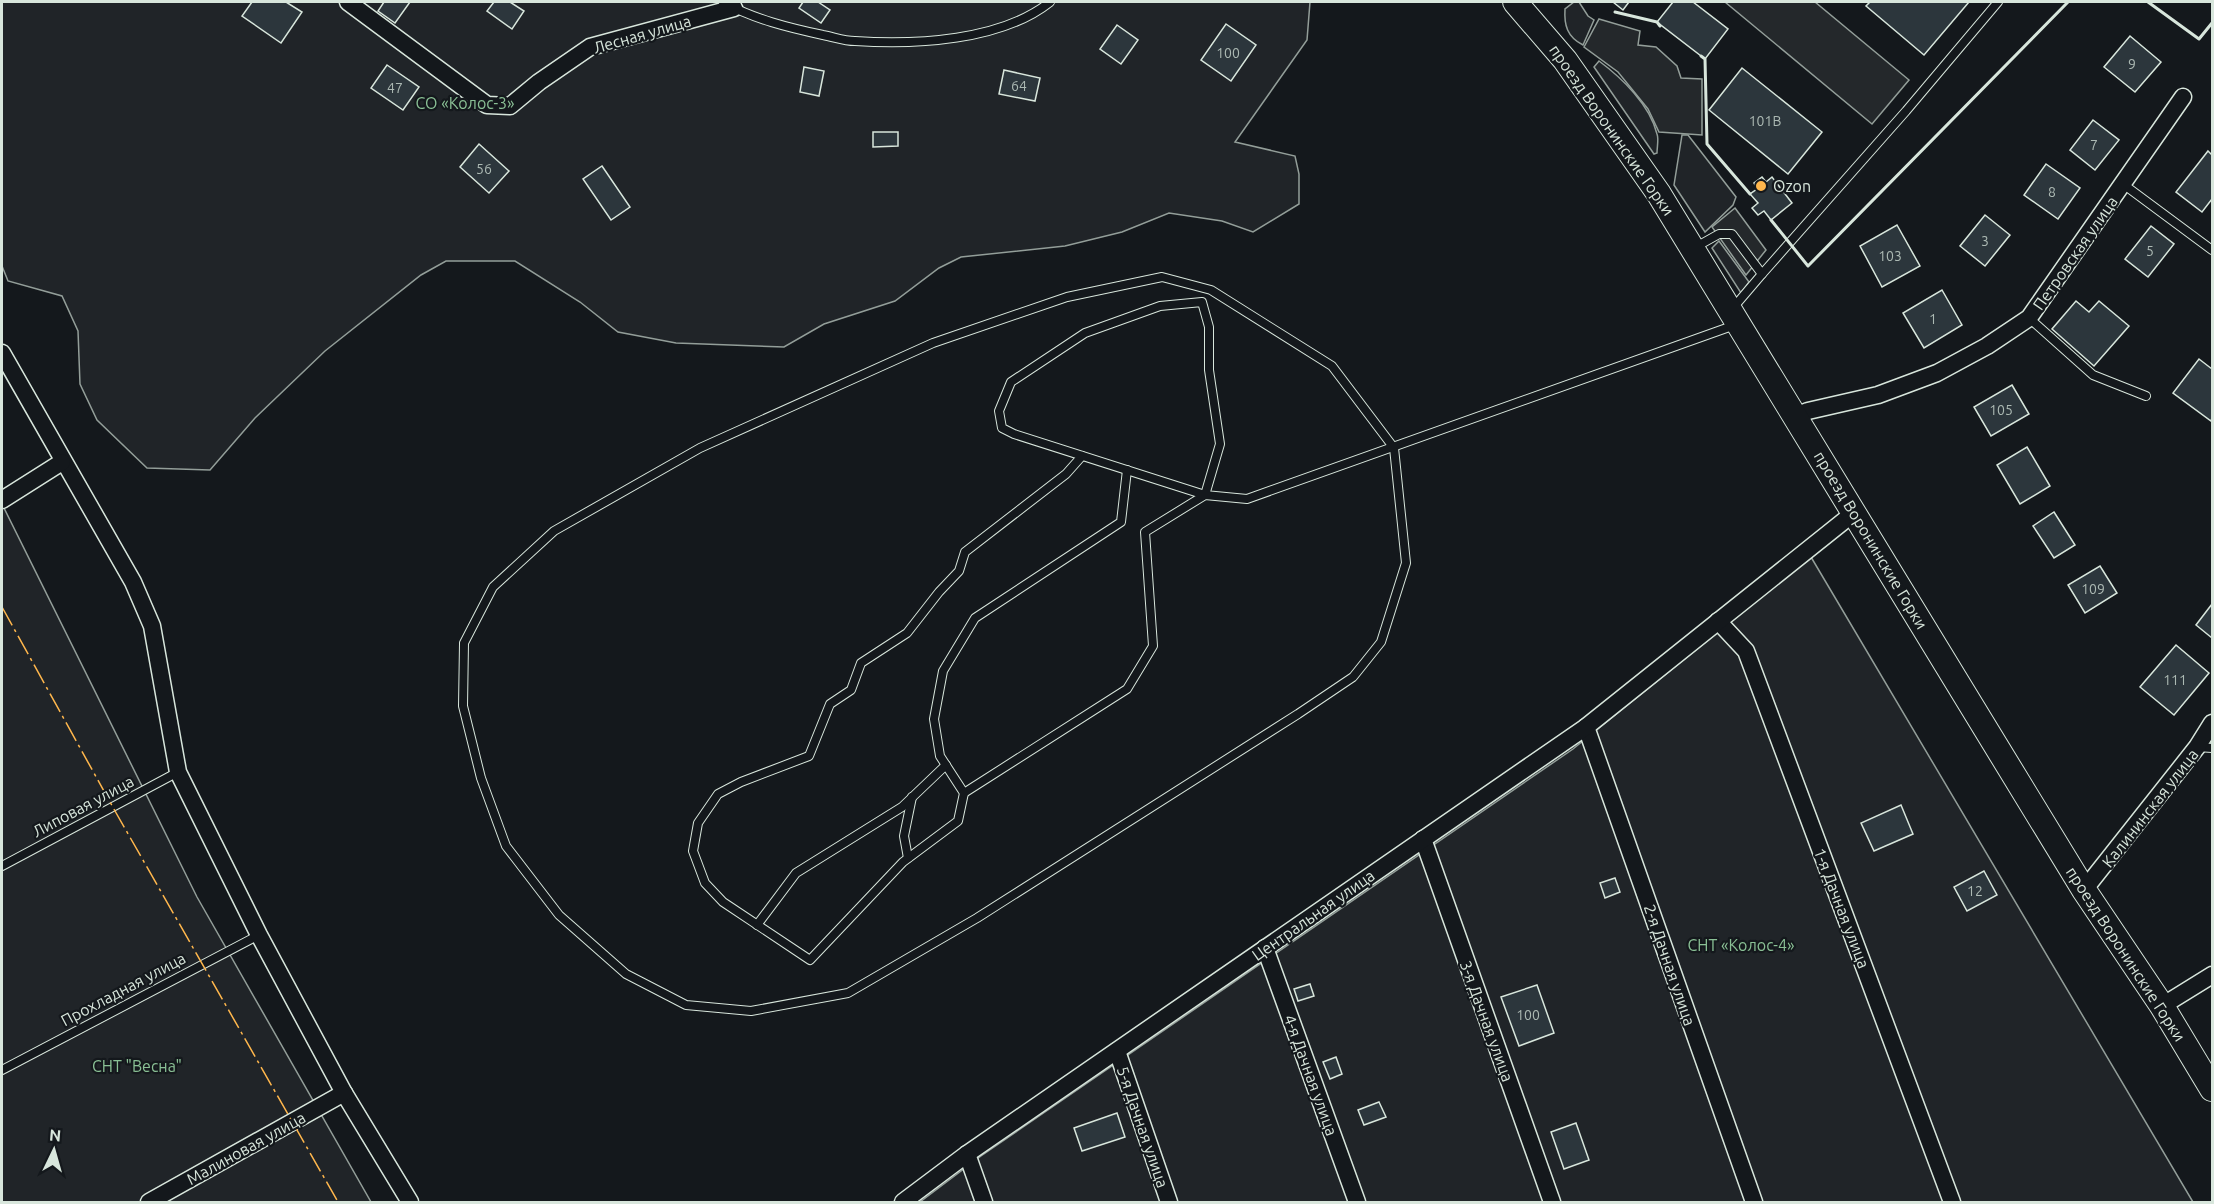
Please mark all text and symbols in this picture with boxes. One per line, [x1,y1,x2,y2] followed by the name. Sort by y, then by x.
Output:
[591,11,693,57] street label: Лесная улица
[1546,41,1678,219] street label: проезд Воронинские Горки
[1216,45,1240,61] house number: 100
[2128,56,2136,72] house number: 9
[1011,78,1027,94] house number: 64
[387,80,403,96] house number: 47
[415,94,515,112] park label: СО «Колос-3»
[1749,113,1781,129] house number: 101В
[2090,137,2098,153] house number: 7
[476,161,492,177] house number: 56
[1773,177,1811,195] place label: Ozon
[1754,179,1768,193] marker: Ozon
[2048,184,2056,200] house number: 8
[2029,193,2121,313] street label: Петровская улица
[1981,233,1989,249] house number: 3
[2146,243,2154,259] house number: 5
[1878,248,1902,264] house number: 103
[1929,311,1937,327] house number: 1
[1989,402,2013,418] house number: 105
[1811,448,1931,632] street label: проезд Воронинские Горки
[2081,581,2105,597] house number: 109
[2163,672,2187,688] house number: 111
[2098,745,2202,871] street label: Калининская улица
[29,772,137,840] street label: Липовая улица
[1811,845,1873,971] street label: 1-я Дачная улица
[2063,863,2189,1045] street label: проезд Воронинские Горки
[1248,866,1378,964] street label: Центральная улица
[1967,883,1983,899] house number: 12
[1641,902,1699,1028] street label: 2-я Дачная улица
[1688,936,1794,954] park label: СНТ «Колос-4»
[58,949,188,1029] street label: Прохладная улица
[1457,958,1517,1084] street label: 3-я Дачная улица
[1516,1007,1540,1023] house number: 100
[1281,1012,1341,1138] street label: 4-я Дачная улица
[92,1057,182,1075] park label: СНТ "Весна"
[1114,1064,1172,1190] street label: 5-я Дачная улица
[184,1108,308,1188] street label: Малиновая улица
[24,1120,84,1180] north arrow
[49,1126,62,1145] text: N

